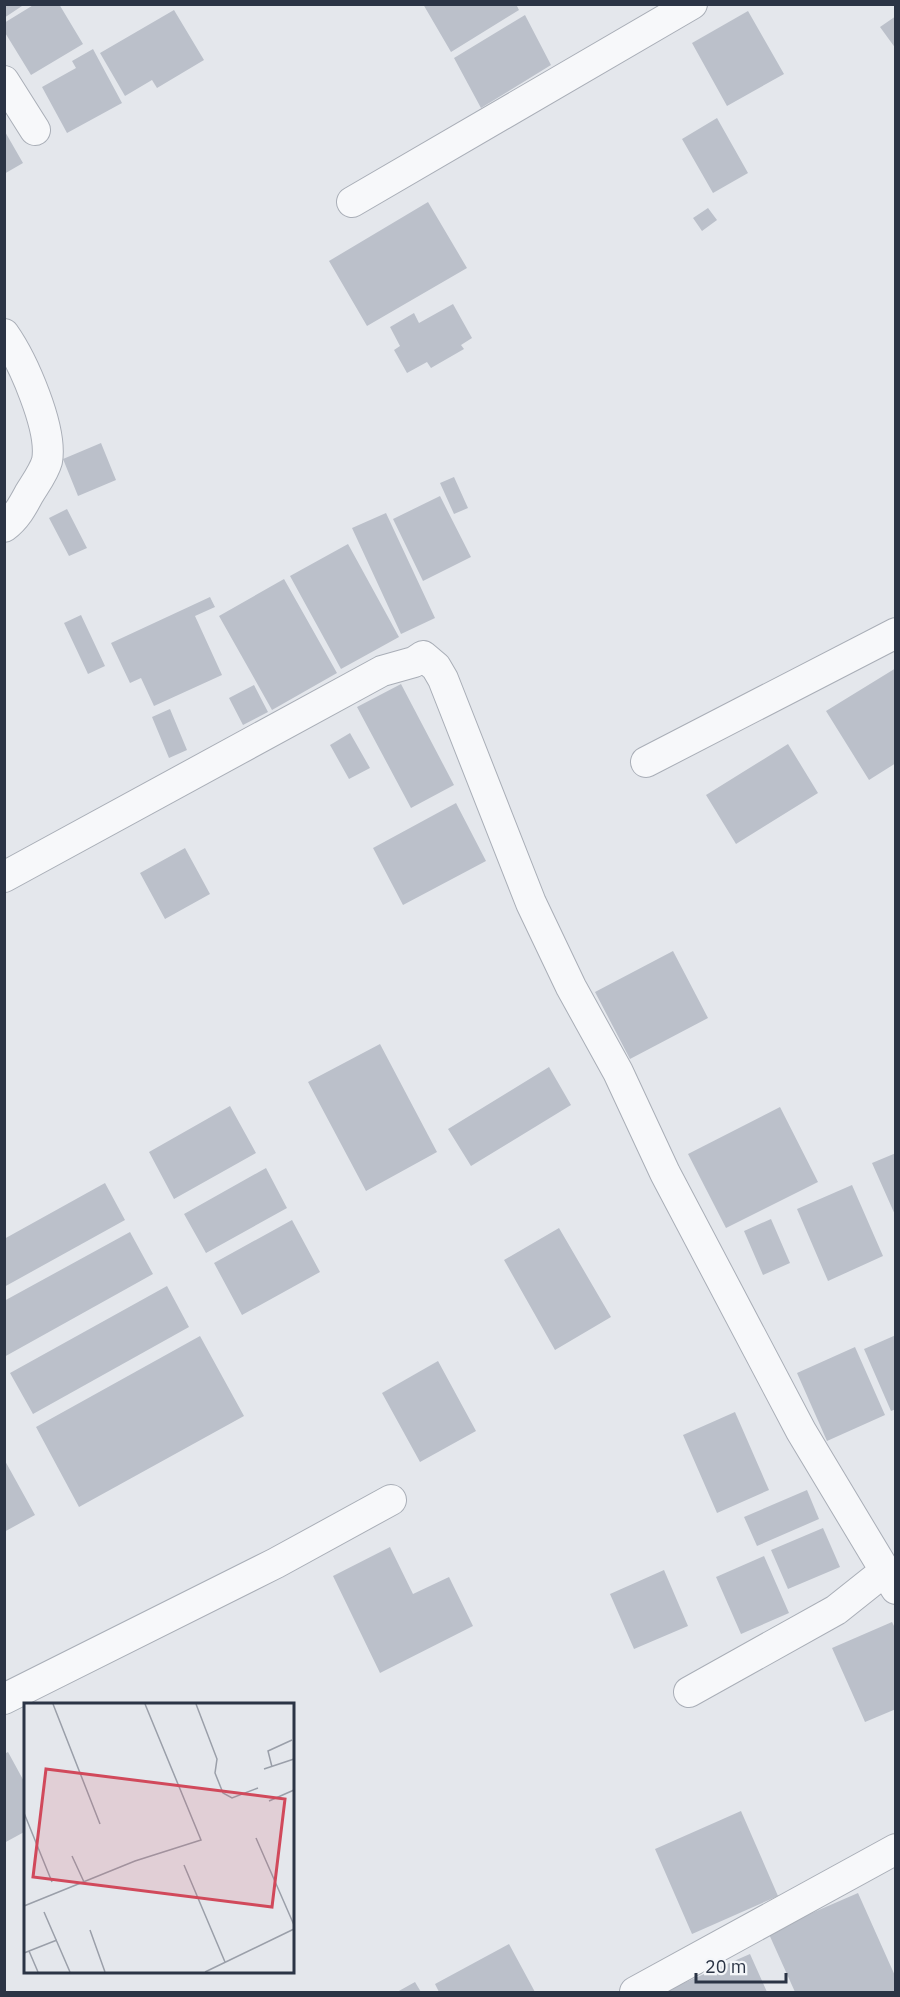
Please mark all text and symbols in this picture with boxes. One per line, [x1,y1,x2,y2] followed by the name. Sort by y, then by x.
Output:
[24,1703,294,1973] inset map
[696,1946,786,1984] scale bar
[705,1955,747,1978] text: 20 m

